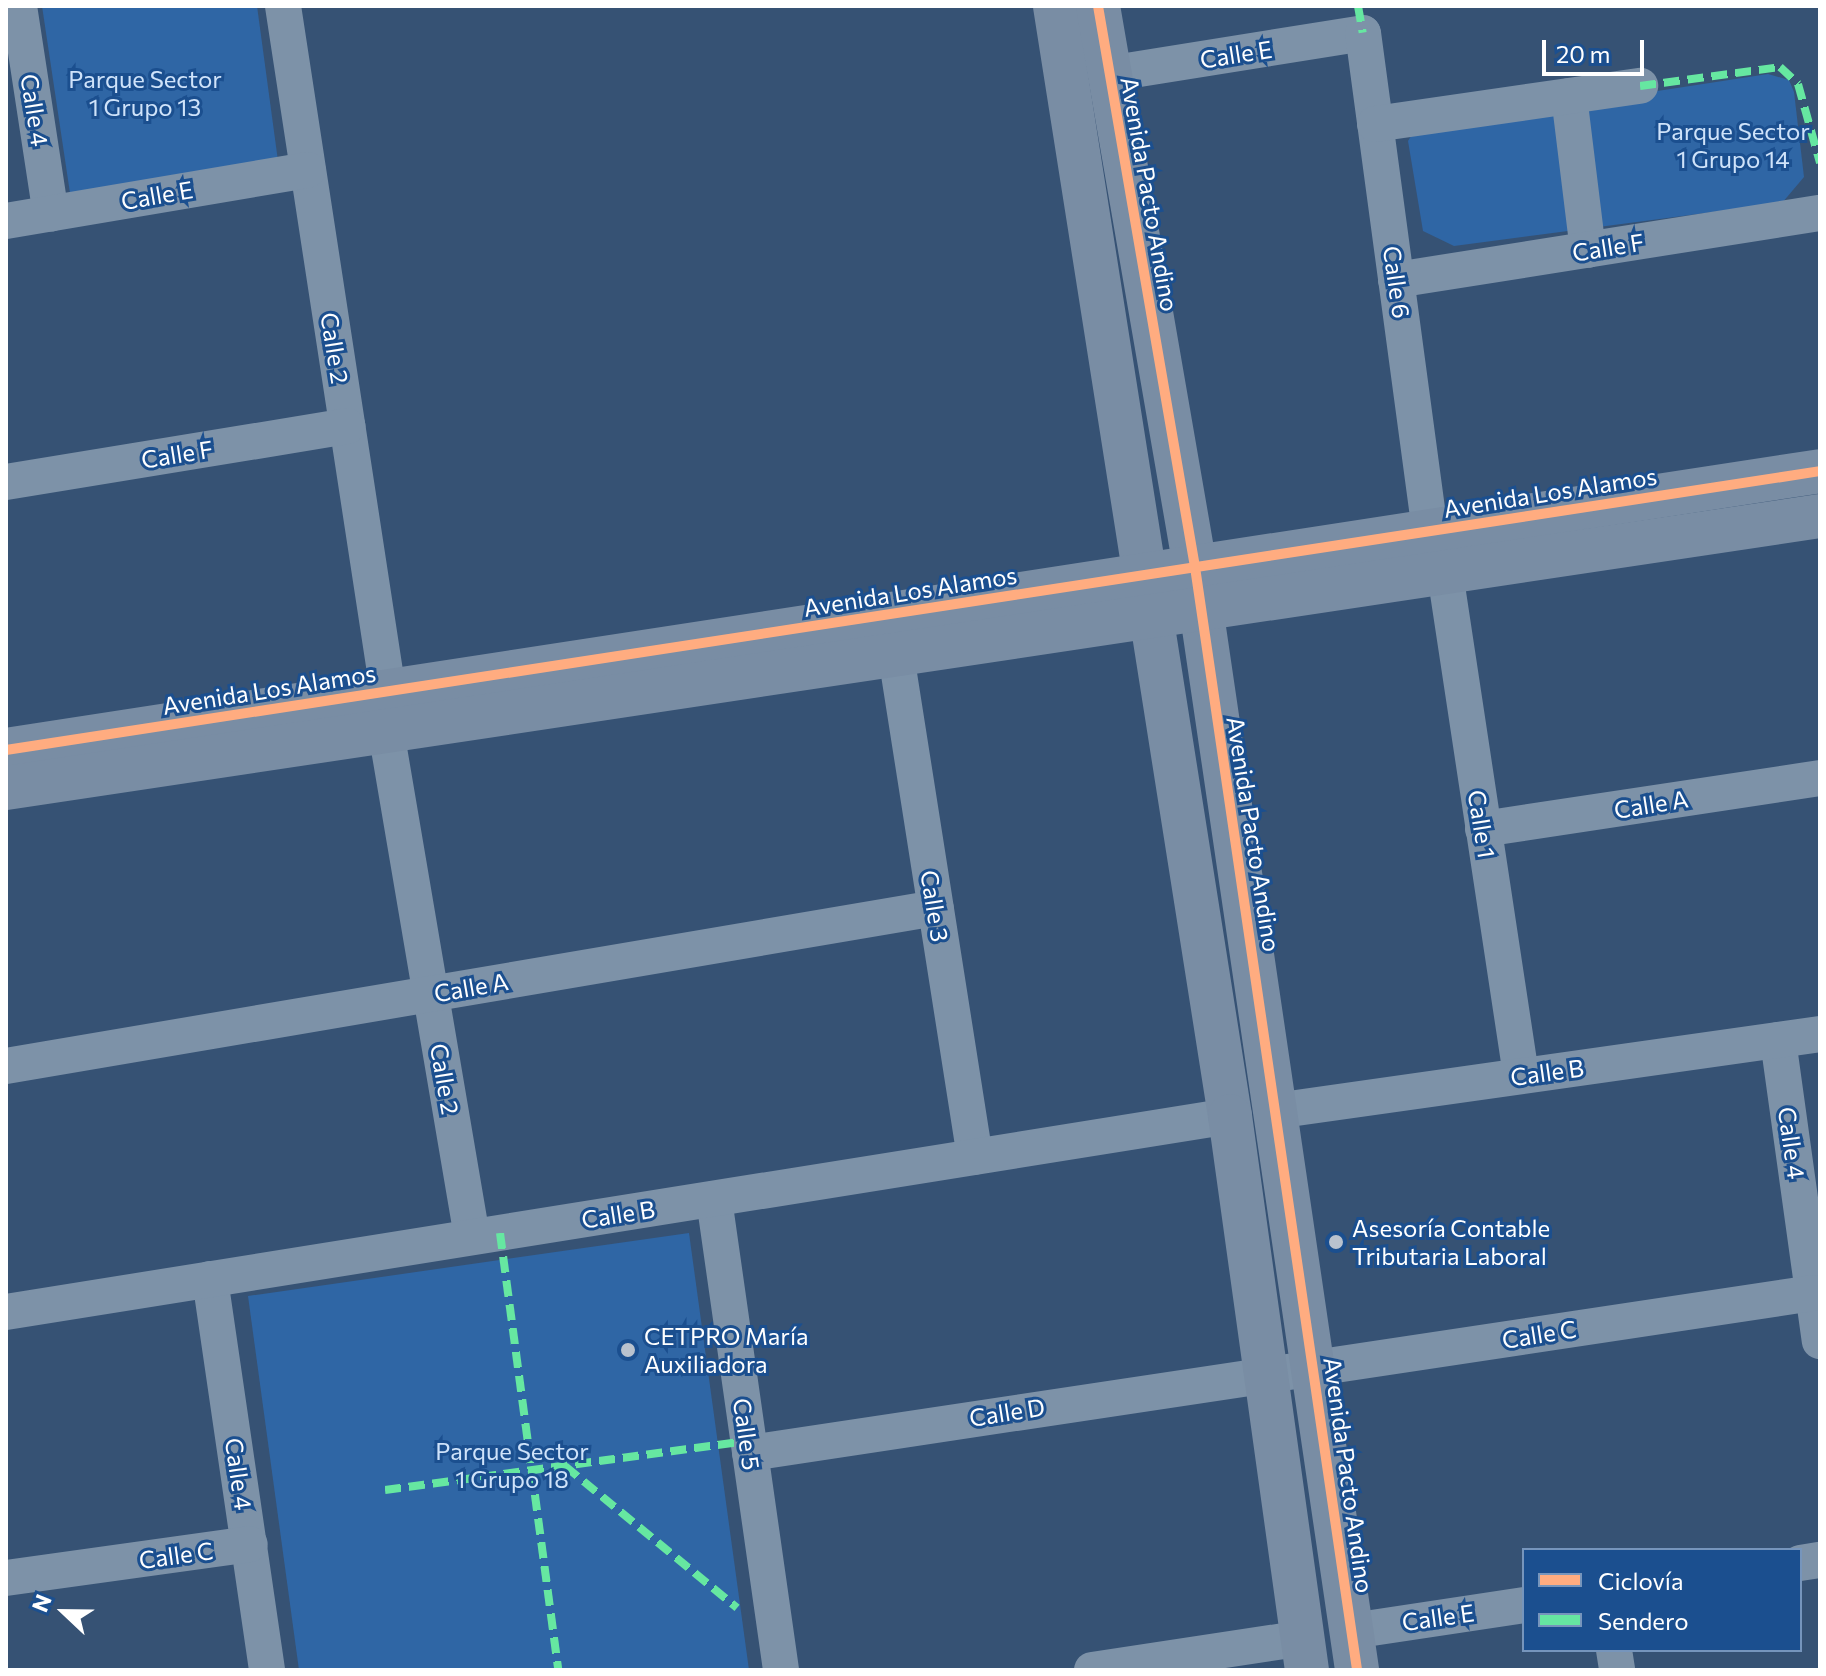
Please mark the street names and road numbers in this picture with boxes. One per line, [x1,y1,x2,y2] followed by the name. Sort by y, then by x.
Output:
[1198,34,1274,74] street label: Calle E
[15,72,55,148] street label: Calle 4
[1115,74,1185,314] street label: Avenida Pacto Andino
[119,175,195,215] street label: Calle E
[1570,227,1646,267] street label: Calle F
[1378,244,1416,320] street label: Calle 6
[315,310,355,386] street label: Calle 2
[139,434,215,474] street label: Calle F
[1441,461,1659,523] street label: Avenida Los Alamos
[801,560,1019,622] street label: Avenida Los Alamos
[160,658,378,720] street label: Avenida Los Alamos
[1221,714,1287,954] street label: Avenida Pacto Andino
[1612,784,1690,824] street label: Calle A
[1462,788,1502,860] street label: Calle 1
[915,868,955,944] street label: Calle 3
[432,966,510,1008] street label: Calle A
[425,1041,465,1117] street label: Calle 2
[1508,1053,1586,1091] street label: Calle B
[1773,1105,1811,1181] street label: Calle 4
[579,1194,657,1234] street label: Calle B
[1500,1314,1578,1354] street label: Calle C
[1318,1355,1380,1595] street label: Avenida Pacto Andino
[967,1392,1047,1432] street label: Calle D
[728,1396,766,1472] street label: Calle 5
[220,1436,258,1512] street label: Calle 4
[137,1536,215,1574] street label: Calle C
[1400,1598,1476,1636] street label: Calle E

